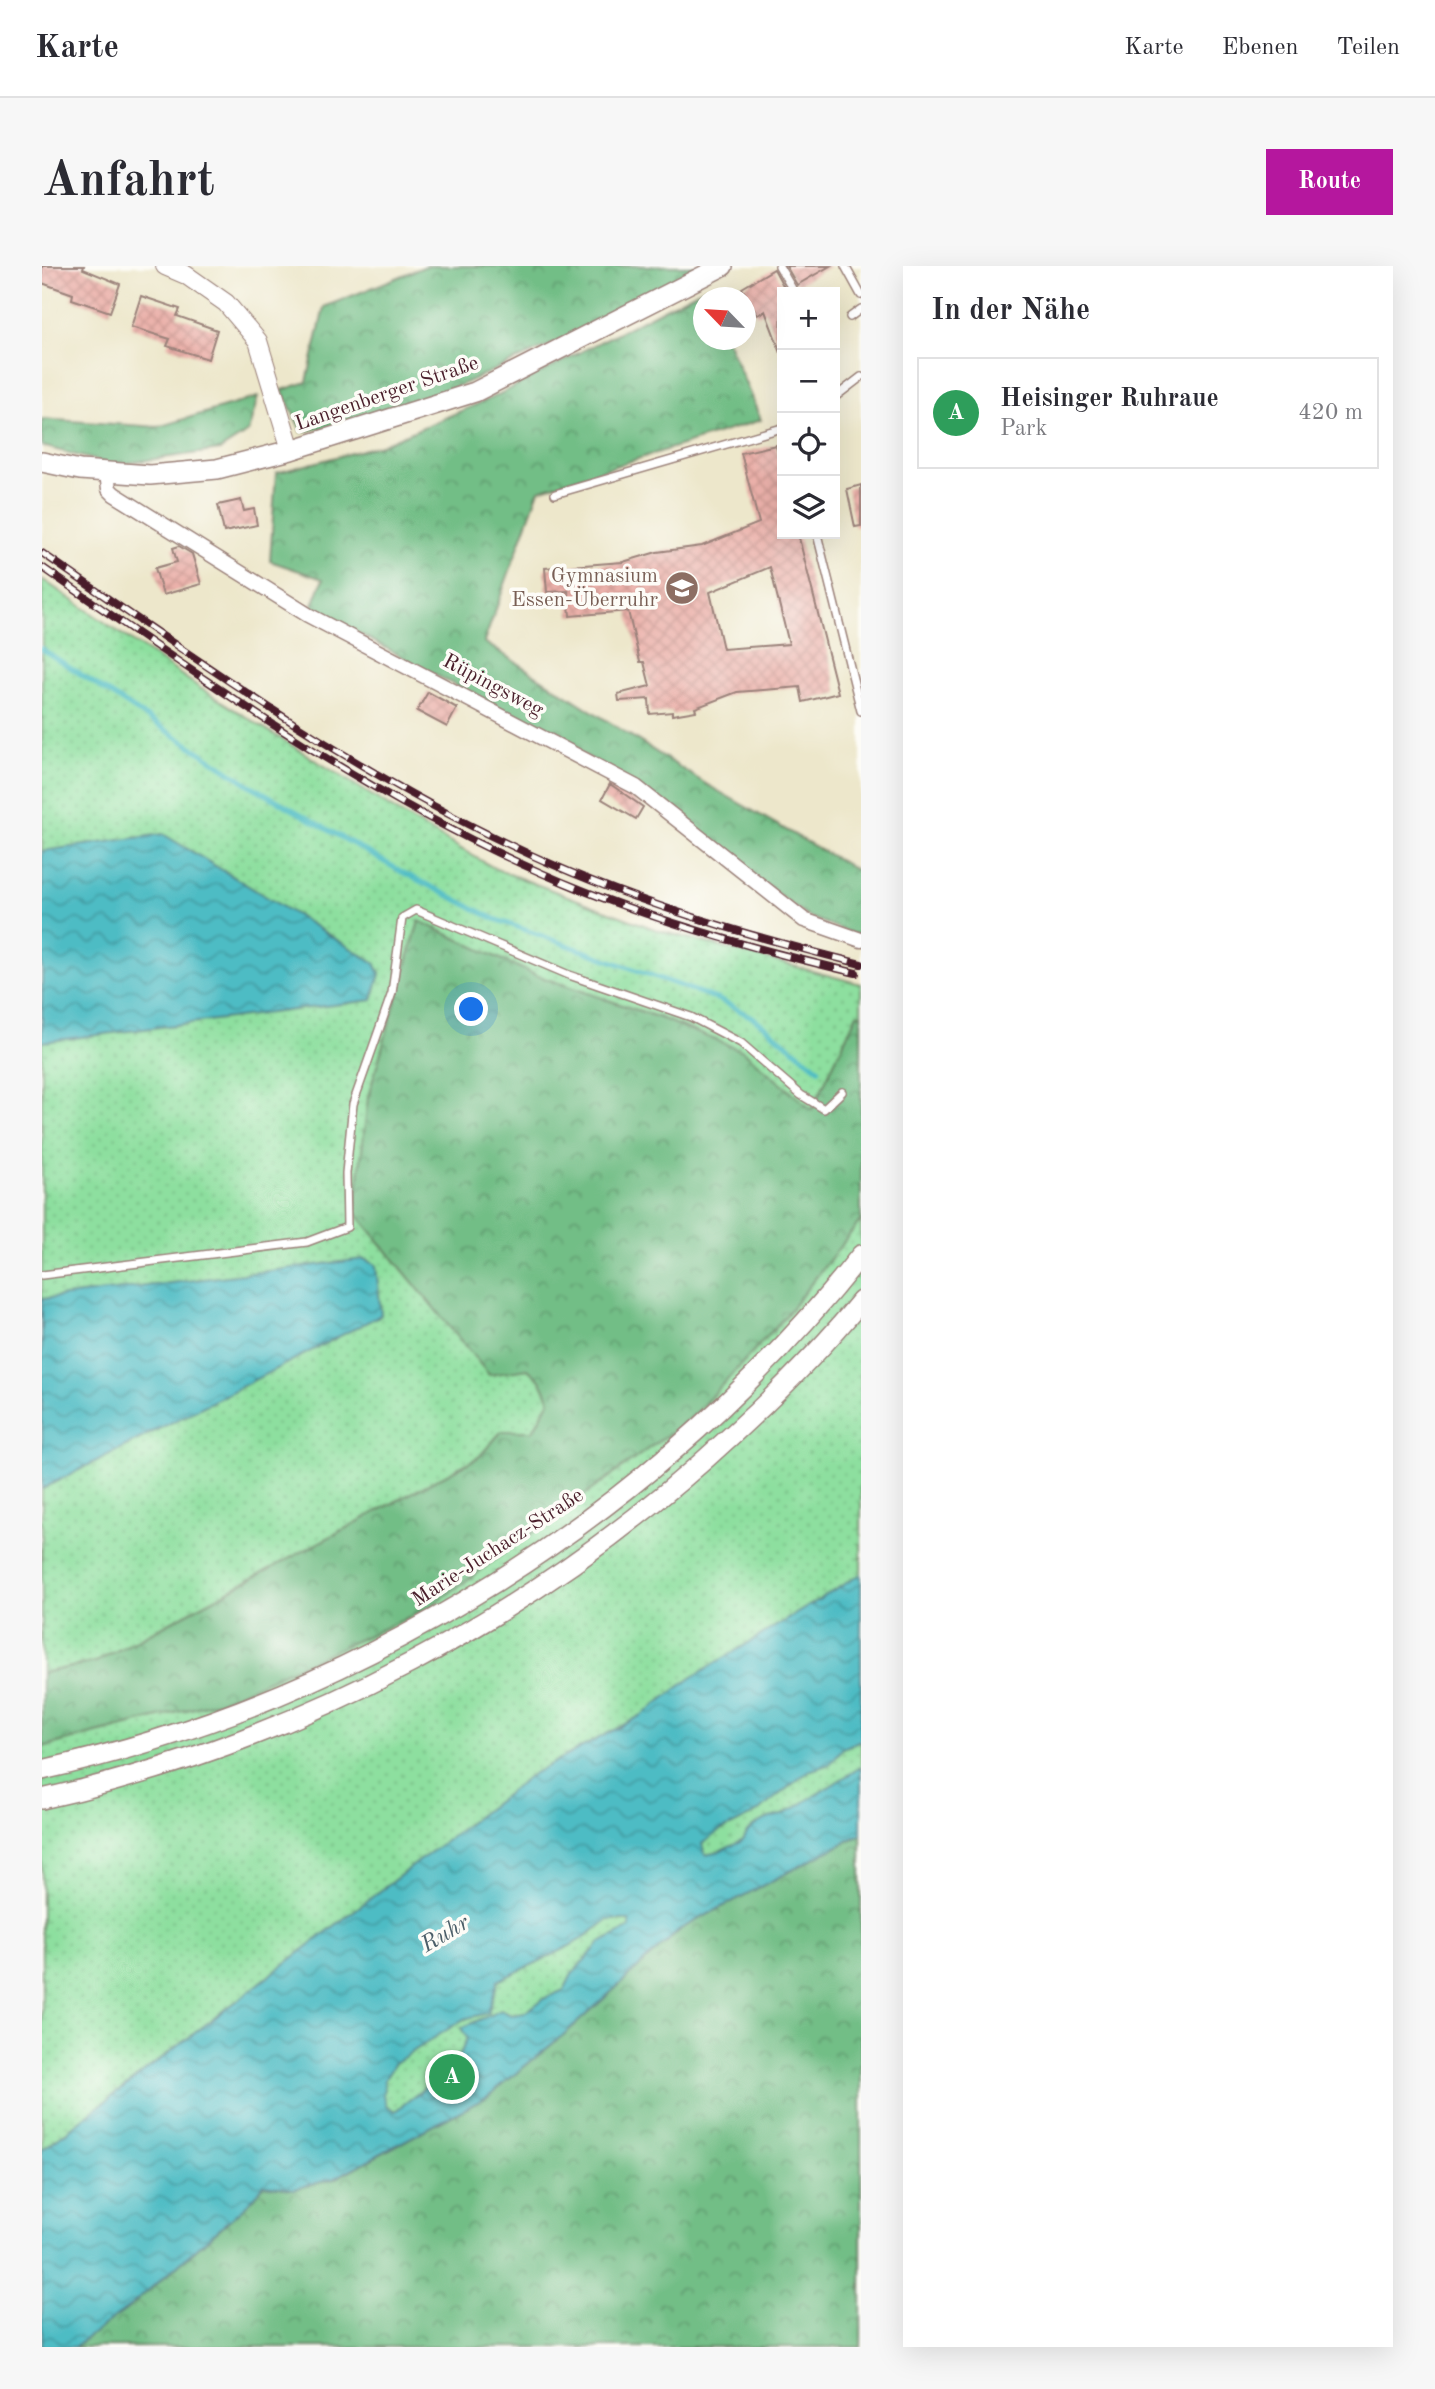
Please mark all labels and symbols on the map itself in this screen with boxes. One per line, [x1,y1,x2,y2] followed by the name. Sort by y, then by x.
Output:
[693,287,756,350] north arrow
[292,353,482,435] street label: Langenberger Straße
[511,566,658,611] place label: Gymnasium Essen-Überruhr
[663,569,701,607] school or university icon: Gymnasium Essen-Überruhr
[439,651,547,722] street label: Rüpingsweg
[454,992,488,1026] your location
[409,1485,587,1611] street label: Marie-Juchacz-Straße
[416,1910,474,1958] water label: Ruhr
[429,2051,475,2103] pin: A

